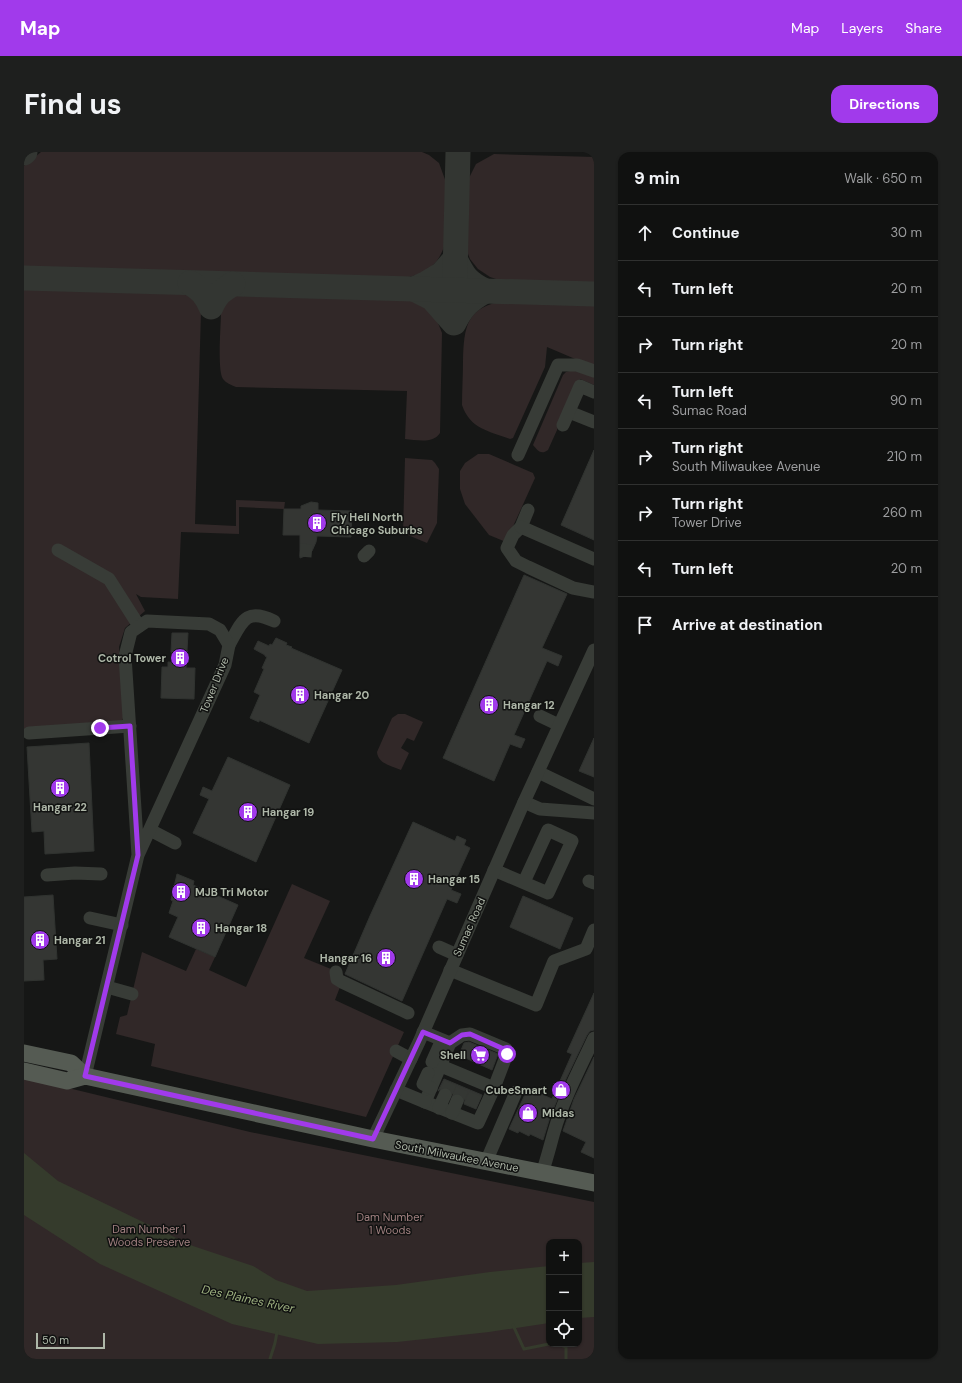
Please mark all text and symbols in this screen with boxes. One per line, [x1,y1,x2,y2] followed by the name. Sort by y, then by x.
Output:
[20,16,60,41] text: Map
[791,19,819,37] text: Map
[841,19,883,37] text: Layers
[905,19,942,37] text: Share
[831,85,938,123] button: Directions
[24,86,122,123] text: Find us
[634,167,680,189] text: 9 min
[844,170,922,187] text: Walk · 650 m
[634,222,656,244] icon: ahead
[672,223,740,243] text: Continue
[890,224,922,241] text: 30 m
[634,278,656,300] icon: left
[672,279,733,299] text: Turn left
[891,280,922,297] text: 20 m
[634,334,656,356] icon: right
[672,335,743,355] text: Turn right
[891,336,922,353] text: 20 m
[672,382,733,402] text: Turn left
[634,390,656,412] icon: left
[890,392,922,409] text: 90 m
[672,402,747,419] text: Sumac Road
[672,438,743,458] text: Turn right
[634,446,656,468] icon: right
[887,448,922,465] text: 210 m
[672,458,820,475] text: South Milwaukee Avenue
[672,494,743,514] text: Turn right
[634,502,656,524] icon: right
[882,504,922,521] text: 260 m
[331,510,423,537] place label: Fly Heli North Chicago Suburbs
[306,512,328,534] building icon: Fly Heli North Chicago Suburbs
[672,514,742,531] text: Tower Drive
[634,558,656,580] icon: left
[672,559,733,579] text: Turn left
[891,560,922,577] text: 20 m
[634,614,656,636] icon: arrive
[672,615,823,635] text: Arrive at destination
[169,647,191,669] building icon: Cotrol Tower
[98,651,166,665] place label: Cotrol Tower
[196,655,232,715] street label: Tower Drive
[289,684,311,706] building icon: Hangar 20
[314,688,369,702] place label: Hangar 20
[478,694,500,716] building icon: Hangar 12
[503,698,555,712] place label: Hangar 12
[91,719,109,737] route end
[49,777,71,799] building icon: Hangar 22
[33,800,87,814] place label: Hangar 22
[237,801,259,823] building icon: Hangar 19
[262,805,314,819] place label: Hangar 19
[403,868,425,890] building icon: Hangar 15
[428,872,480,886] place label: Hangar 15
[170,881,192,903] building icon: MJB Tri Motor
[195,885,269,899] place label: MJB Tri Motor
[450,895,488,959] street label: Sumac Road
[190,917,212,939] building icon: Hangar 18
[215,921,267,935] place label: Hangar 18
[29,929,51,951] building icon: Hangar 21
[54,933,106,947] place label: Hangar 21
[375,947,397,969] building icon: Hangar 16
[320,951,372,965] place label: Hangar 16
[469,1044,491,1066] supermarket icon: Shell
[498,1045,516,1063] route start
[440,1048,466,1062] place label: Shell
[550,1079,572,1101] shop icon: CubeSmart
[486,1083,547,1097] place label: CubeSmart
[517,1102,539,1124] shop icon: Midas
[542,1106,574,1120] place label: Midas
[394,1137,520,1175] street label: South Milwaukee Avenue
[356,1210,424,1237] park label: Dam Number 1 Woods
[108,1222,190,1249] park label: Dam Number 1 Woods Preserve
[546,1239,582,1347] map controls
[546,1239,582,1275] button: +
[546,1275,582,1311] button: −
[200,1281,296,1317] water label: Des Plaines River
[546,1311,582,1347] button: locate
[36,1331,105,1350] scale bar
[42,1333,69,1347] text: 50 m

